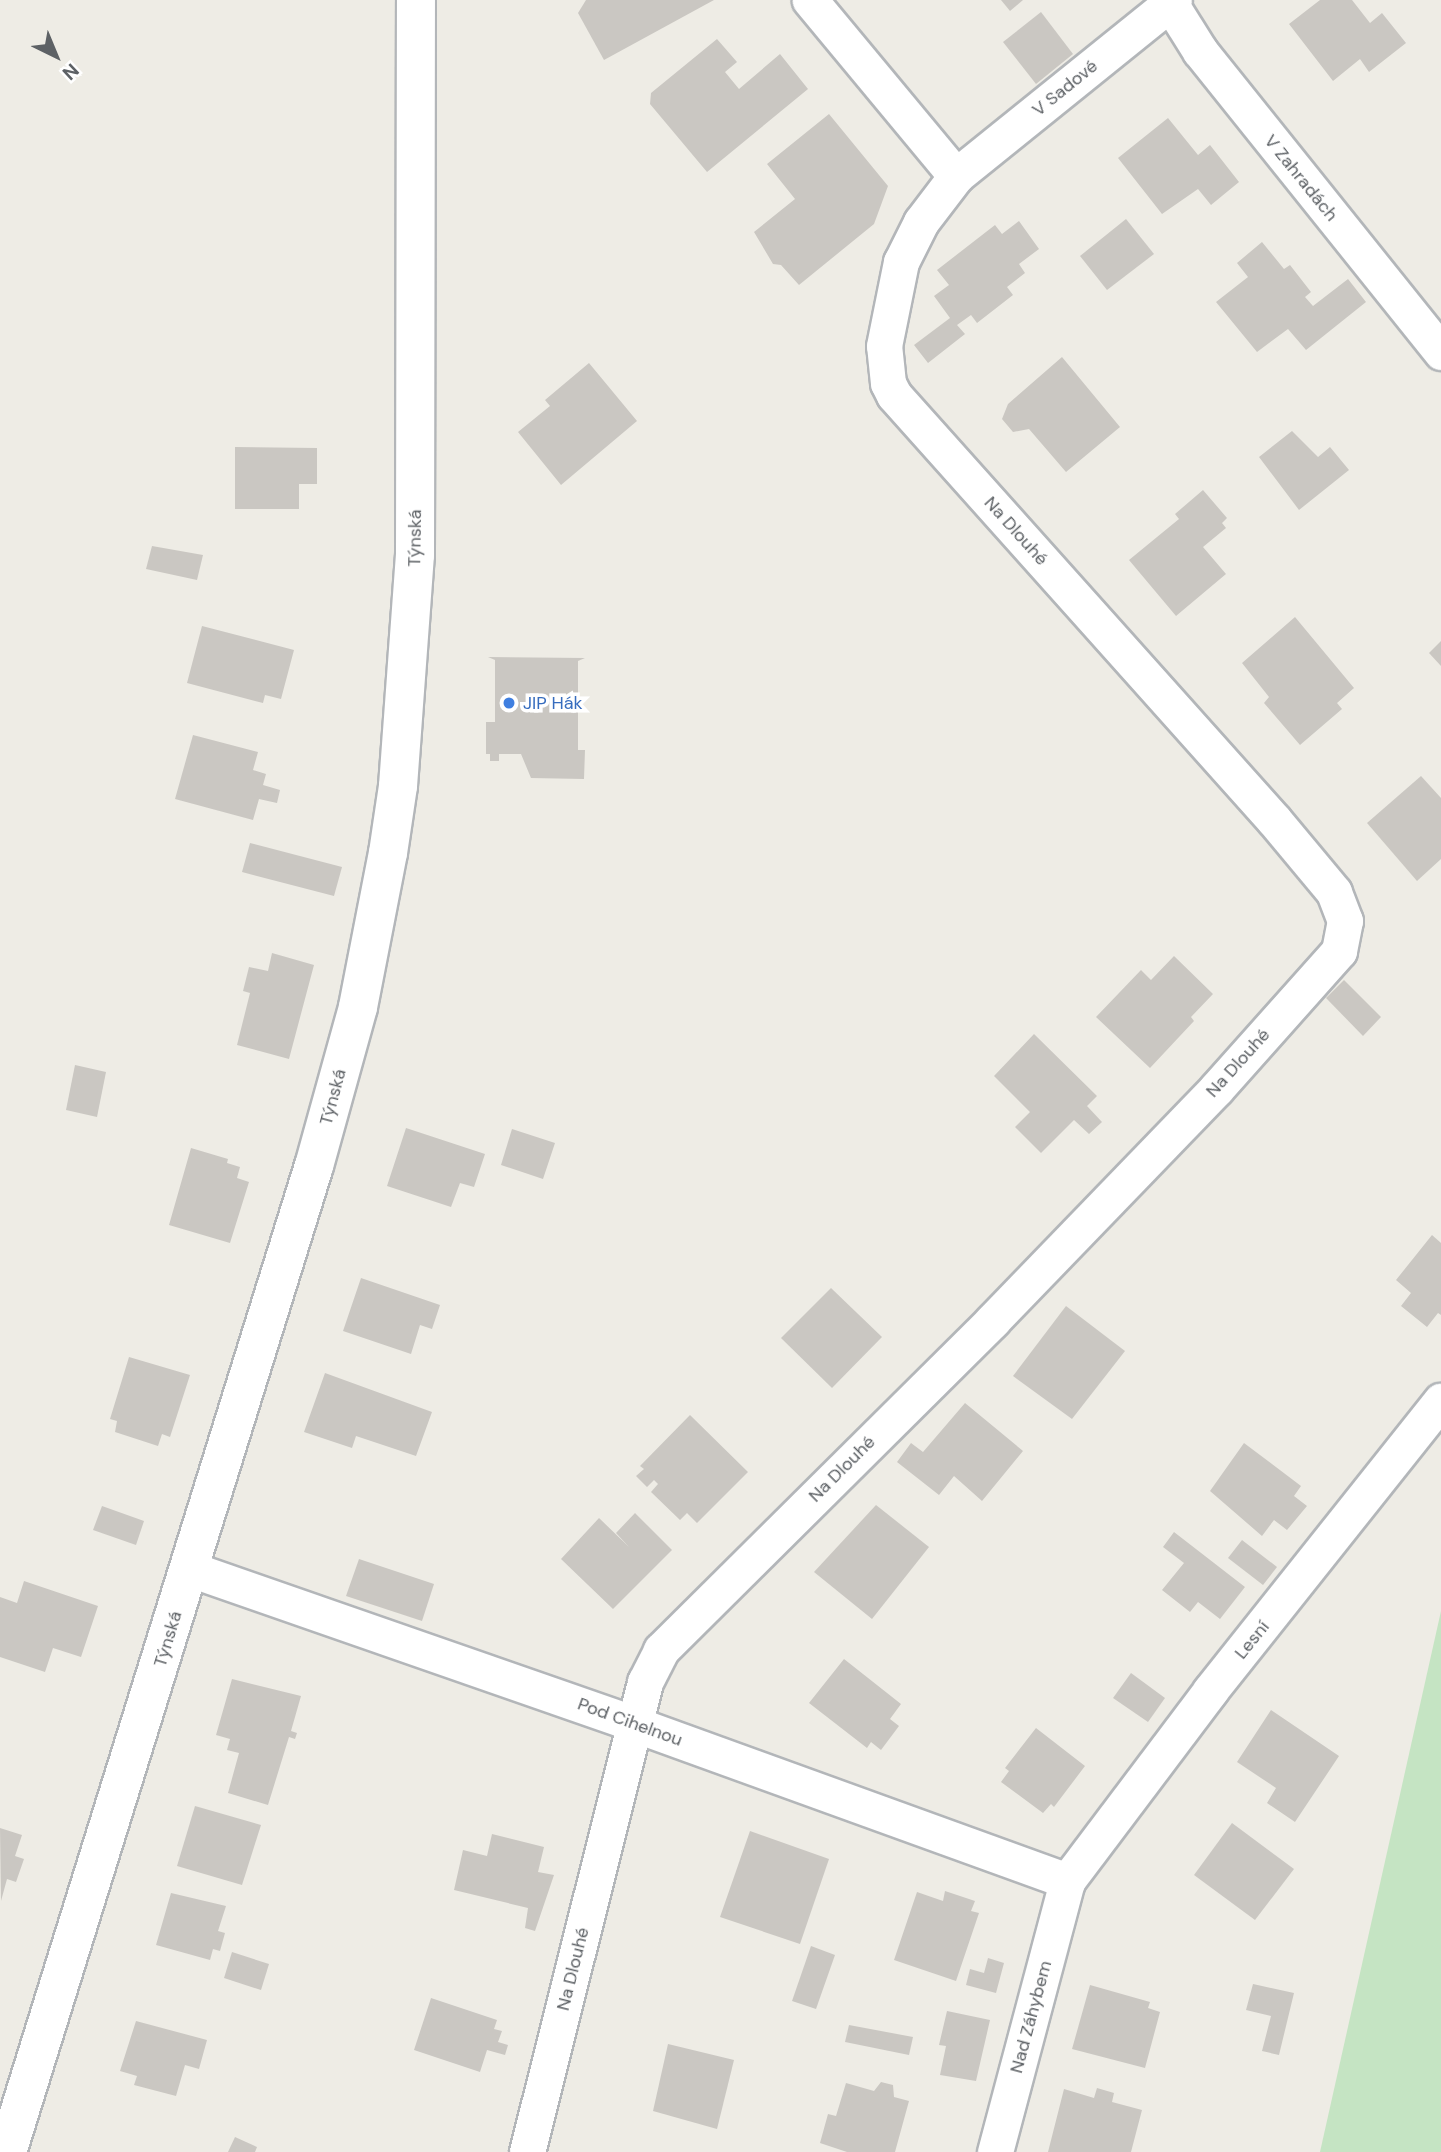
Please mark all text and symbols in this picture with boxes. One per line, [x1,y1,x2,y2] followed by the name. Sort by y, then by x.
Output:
[21,21,91,91] north arrow
[1028,55,1102,121] street label: V Sadové
[57,58,84,86] text: N
[1260,130,1342,226] street label: V Zahradách
[980,492,1052,570] street label: Na Dlouhé
[404,509,426,567] street label: Týnská
[523,692,583,714] place label: JIP Hák
[501,695,517,711] marker: JIP Hák
[1202,1024,1274,1102] street label: Na Dlouhé
[315,1066,351,1128] street label: Týnská
[804,1431,880,1507] street label: Na Dlouhé
[149,1608,187,1670] street label: Týnská
[1230,1617,1274,1663] street label: Lesní
[575,1693,685,1751] street label: Pod Cihelnou
[552,1925,594,2013] street label: Na Dlouhé
[1006,1958,1056,2076] street label: Nad Záhybem

